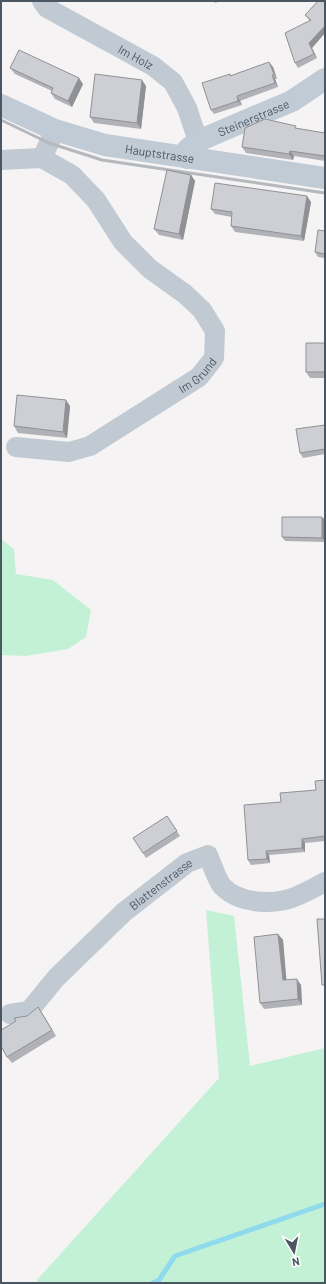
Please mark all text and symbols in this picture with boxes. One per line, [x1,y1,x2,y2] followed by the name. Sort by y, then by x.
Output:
[116,41,156,72] street label: Im Holz
[216,96,291,139] street label: Steinerstrasse
[124,141,195,165] street label: Hauptstrasse
[176,354,219,395] street label: Im Grund
[126,855,194,912] street label: Blattenstrasse
[274,1232,314,1272] north arrow
[291,1255,301,1269] text: N

